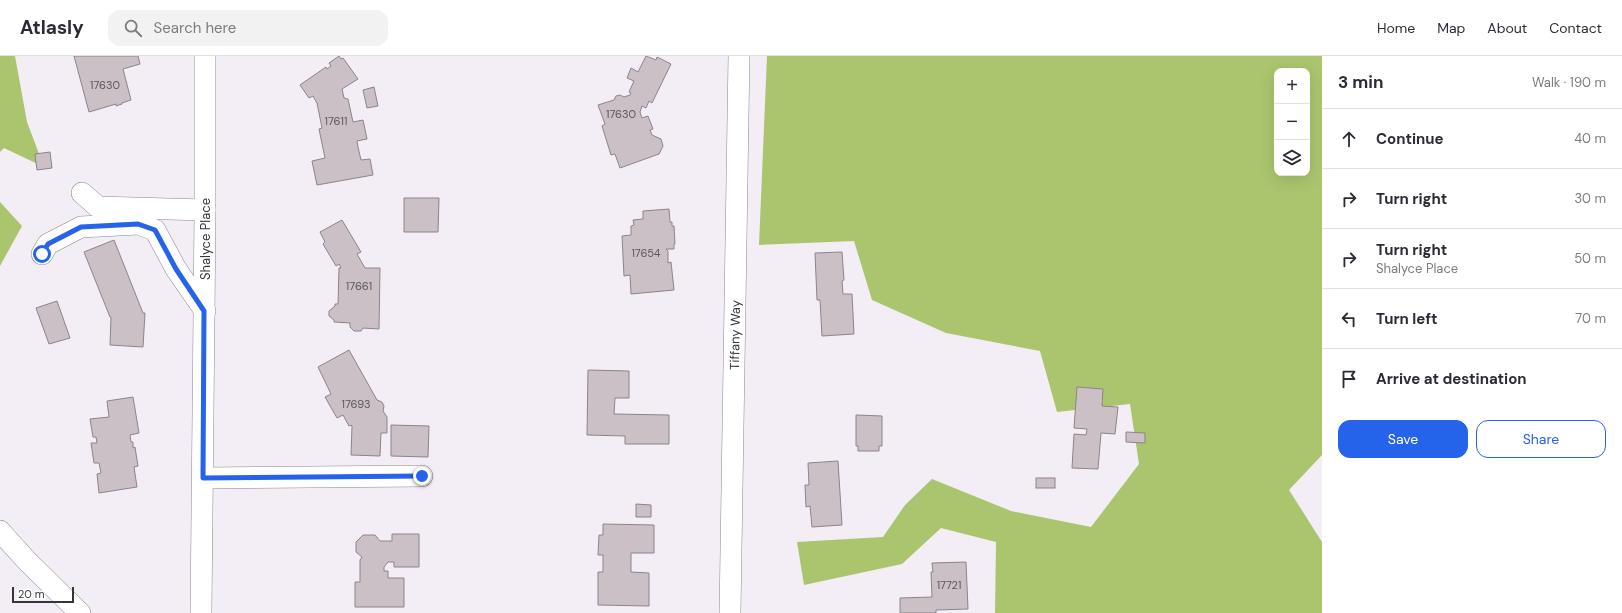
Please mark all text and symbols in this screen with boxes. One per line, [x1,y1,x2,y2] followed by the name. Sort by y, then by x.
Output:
[108,10,388,46] search box
[20,15,84,40] text: Atlasly
[122,17,144,39] icon: search
[154,18,236,38] text: Search here
[1377,19,1415,37] text: Home
[1437,19,1465,37] text: Map
[1487,19,1527,37] text: About
[1549,19,1602,37] text: Contact
[1274,68,1310,176] map controls
[1274,68,1310,104] button: +
[1338,71,1383,93] text: 3 min
[1532,74,1606,91] text: Walk · 190 m
[90,78,120,92] house number: 17630
[1274,104,1310,140] button: −
[606,107,636,121] house number: 17630
[325,114,347,128] house number: 17611
[1338,128,1360,150] icon: ahead
[1376,129,1444,149] text: Continue
[1574,130,1606,147] text: 40 m
[1274,140,1310,176] button: layers
[1338,188,1360,210] icon: right
[1376,189,1447,209] text: Turn right
[1574,190,1606,207] text: 30 m
[197,198,214,280] street label: Shalyce Place
[1376,240,1447,260] text: Turn right
[33,245,51,263] route start
[631,246,661,260] house number: 17654
[1338,248,1360,270] icon: right
[1574,250,1606,267] text: 50 m
[1376,260,1458,277] text: Shalyce Place
[346,279,372,293] house number: 17661
[726,300,744,370] street label: Tiffany Way
[1338,308,1360,330] icon: left
[1376,309,1437,329] text: Turn left
[1575,310,1606,327] text: 70 m
[1338,368,1360,390] icon: arrive
[1376,369,1527,389] text: Arrive at destination
[342,397,370,411] house number: 17693
[1338,420,1468,458] button: Save
[1476,420,1606,458] button: Share
[413,467,431,485] route end
[937,578,961,592] house number: 17721
[12,585,74,604] scale bar
[18,587,44,601] text: 20 m

